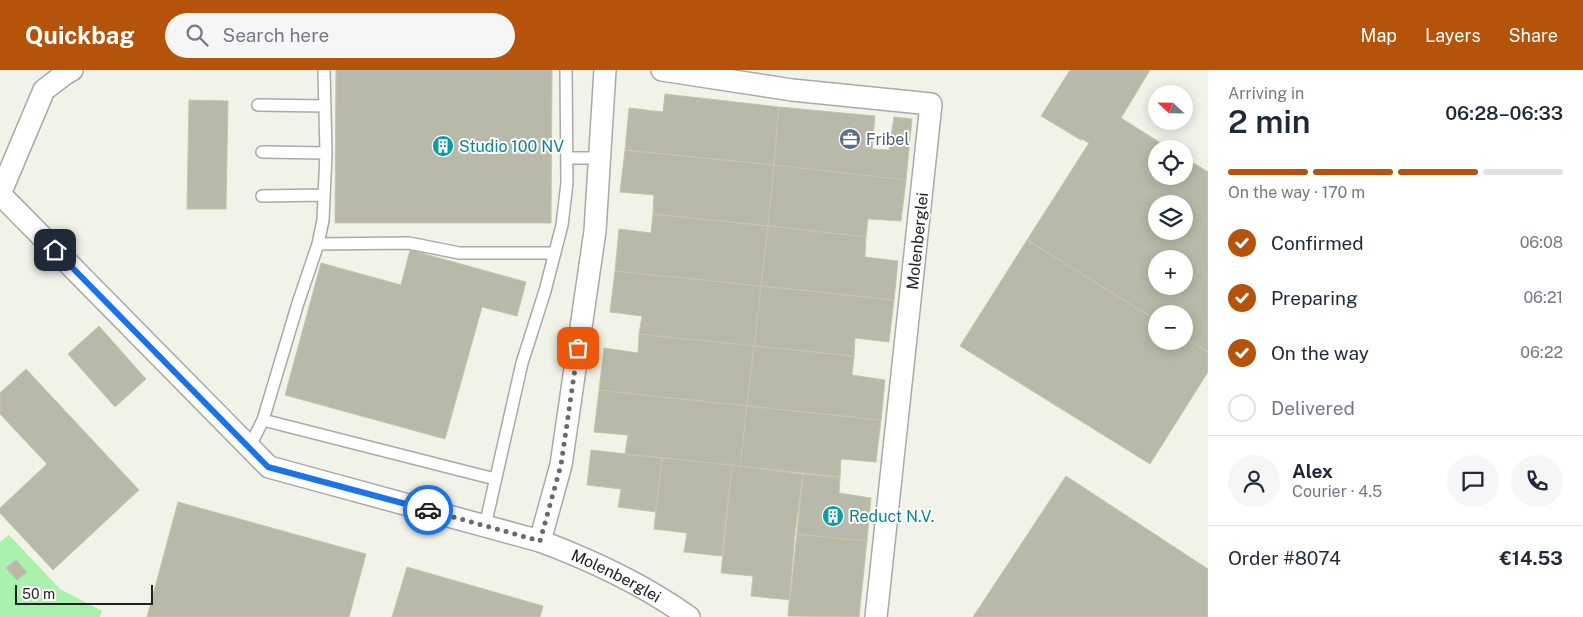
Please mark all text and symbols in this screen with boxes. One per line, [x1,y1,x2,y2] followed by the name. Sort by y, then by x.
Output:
[165,13,515,58] search box
[25,21,135,49] text: Quickbag
[183,21,211,49] icon: search
[223,24,329,46] text: Search here
[1361,25,1397,46] text: Map
[1425,25,1481,46] text: Layers
[1509,25,1558,46] text: Share
[1228,84,1304,103] text: Arriving in
[1148,85,1192,130] north arrow
[1148,85,1193,350] map controls
[1445,102,1563,124] text: 06:28–06:33
[1228,103,1311,140] text: 2 min
[838,127,862,151] office icon: Fribel
[866,130,909,149] place label: Fribel
[431,134,455,158] building icon: Studio 100 NV
[459,137,564,156] place label: Studio 100 NV
[1148,140,1193,185] button: locate
[1228,183,1365,202] text: On the way · 170 m
[903,191,932,291] street label: Molenberglei
[1148,195,1193,240] button: layers
[34,229,76,271] pin
[1228,229,1256,257] icon: check
[1271,232,1364,254] text: Confirmed
[1520,233,1563,252] text: 06:08
[41,236,69,264] icon: home
[1148,250,1193,295] button: +
[1228,284,1256,312] icon: check
[1271,287,1358,309] text: Preparing
[1523,288,1563,307] text: 06:21
[1148,305,1193,350] button: −
[557,327,599,369] pin
[564,334,592,362] icon: bag
[1228,339,1256,367] icon: check
[1271,342,1369,364] text: On the way
[1520,343,1563,362] text: 06:22
[1271,397,1355,419] text: Delivered
[1228,455,1280,507] button: person
[1447,455,1499,507] button: chat
[1511,455,1563,507] button: phone
[1292,460,1333,482] text: Alex
[1292,482,1382,501] text: Courier · 4.5
[403,485,453,535] courier
[414,496,442,524] icon: car
[821,504,845,528] building icon: Reduct N.V.
[849,507,934,526] place label: Reduct N.V.
[568,546,665,606] street label: Molenberglei
[1228,547,1341,569] text: Order #8074
[1499,547,1563,569] text: €14.53
[15,582,152,605] scale bar
[22,586,55,602] text: 50 m

